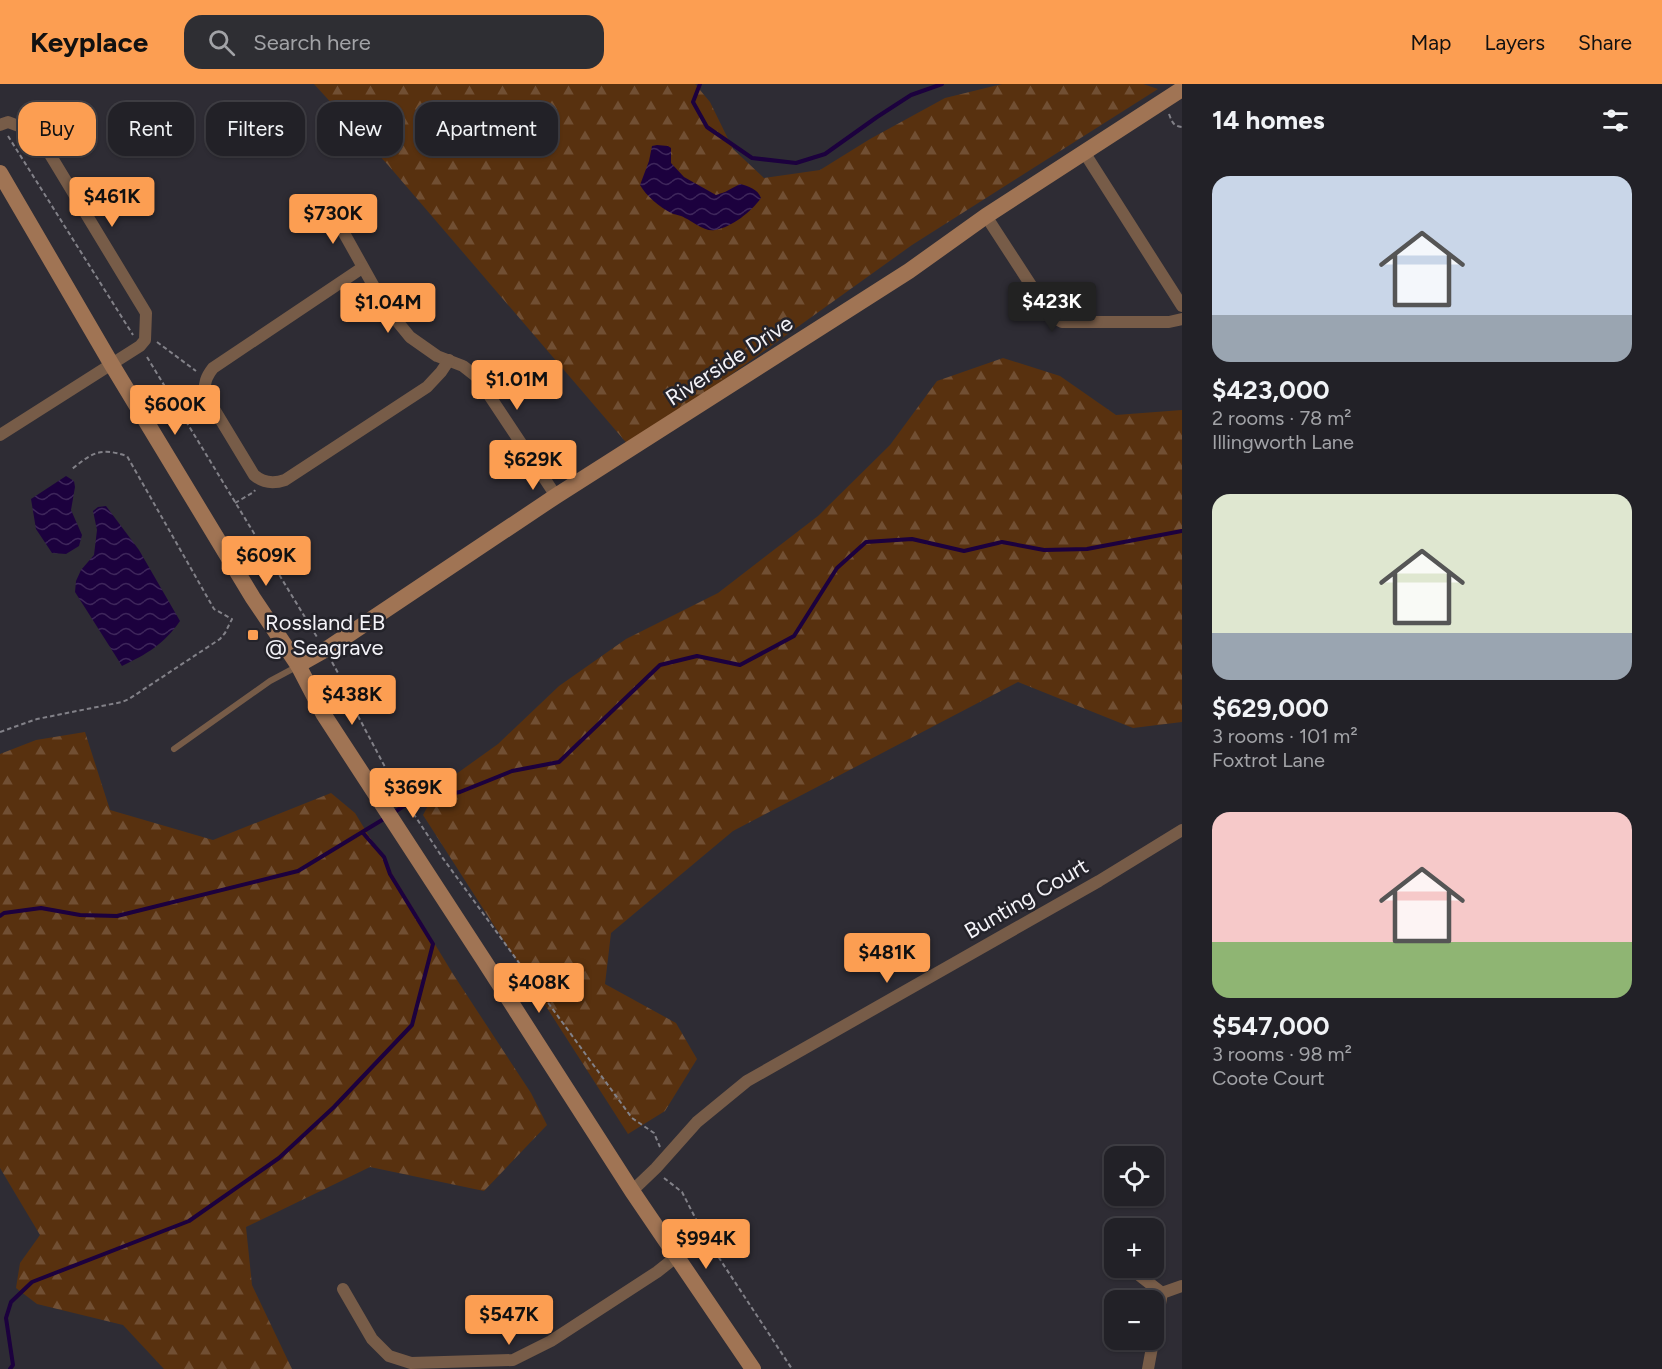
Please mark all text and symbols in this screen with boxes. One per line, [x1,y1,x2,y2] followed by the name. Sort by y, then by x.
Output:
[184,15,604,69] search box
[30,25,148,59] text: Keyplace
[205,26,238,59] icon: search
[253,29,371,56] text: Search here
[1411,30,1451,55] text: Map
[1484,30,1545,55] text: Layers
[1578,30,1632,55] text: Share
[18,102,96,156] chip: Buy
[108,102,194,156] chip: Rent
[206,102,305,156] chip: Filters
[317,102,403,156] chip: New
[415,102,558,156] chip: Apartment
[1212,104,1325,136] text: 14 homes
[1599,104,1632,137] icon: filters
[70,177,154,228] pin: $461K
[83,184,141,208] text: $461K
[291,194,375,245] pin: $730K
[303,201,363,225] text: $730K
[1368,215,1476,323] icon: home
[1010,282,1094,333] pin: $423K
[339,283,437,334] pin: $1.04M
[1022,289,1082,313] text: $423K
[354,290,422,314] text: $1.04M
[661,309,798,412] street label: Riverside Drive
[468,360,566,411] pin: $1.01M
[485,367,549,391] text: $1.01M
[1212,374,1330,406] text: $423,000
[133,385,217,436] pin: $600K
[144,392,206,416] text: $600K
[1212,406,1352,430] text: 2 rooms · 78 m²
[1212,430,1354,454] text: Illingworth Lane
[491,440,575,491] pin: $629K
[503,447,563,471] text: $629K
[1368,533,1476,641] icon: home
[224,536,308,587] pin: $609K
[236,543,296,567] text: $609K
[265,609,385,661] place label: Rossland EB @ Seagrave
[246,628,260,642] marker: Rossland EB @ Seagrave
[310,675,394,726] pin: $438K
[322,682,382,706] text: $438K
[1212,692,1329,724] text: $629,000
[1212,724,1358,748] text: 3 rooms · 101 m²
[1212,748,1325,772] text: Foxtrot Lane
[371,768,455,819] pin: $369K
[384,775,442,799] text: $369K
[1368,851,1476,959] icon: home
[959,852,1093,945] street label: Bunting Court
[845,933,929,984] pin: $481K
[858,940,916,964] text: $481K
[497,963,581,1014] pin: $408K
[508,970,570,994] text: $408K
[1212,1010,1330,1042] text: $547,000
[1212,1042,1352,1066] text: 3 rooms · 98 m²
[1212,1066,1325,1090] text: Coote Court
[1104,1146,1164,1350] map controls
[1104,1146,1164,1206] button: locate
[1104,1218,1164,1278] button: +
[664,1219,748,1270] pin: $994K
[676,1226,736,1250] text: $994K
[1104,1290,1164,1350] button: −
[467,1295,551,1346] pin: $547K
[479,1302,539,1326] text: $547K

